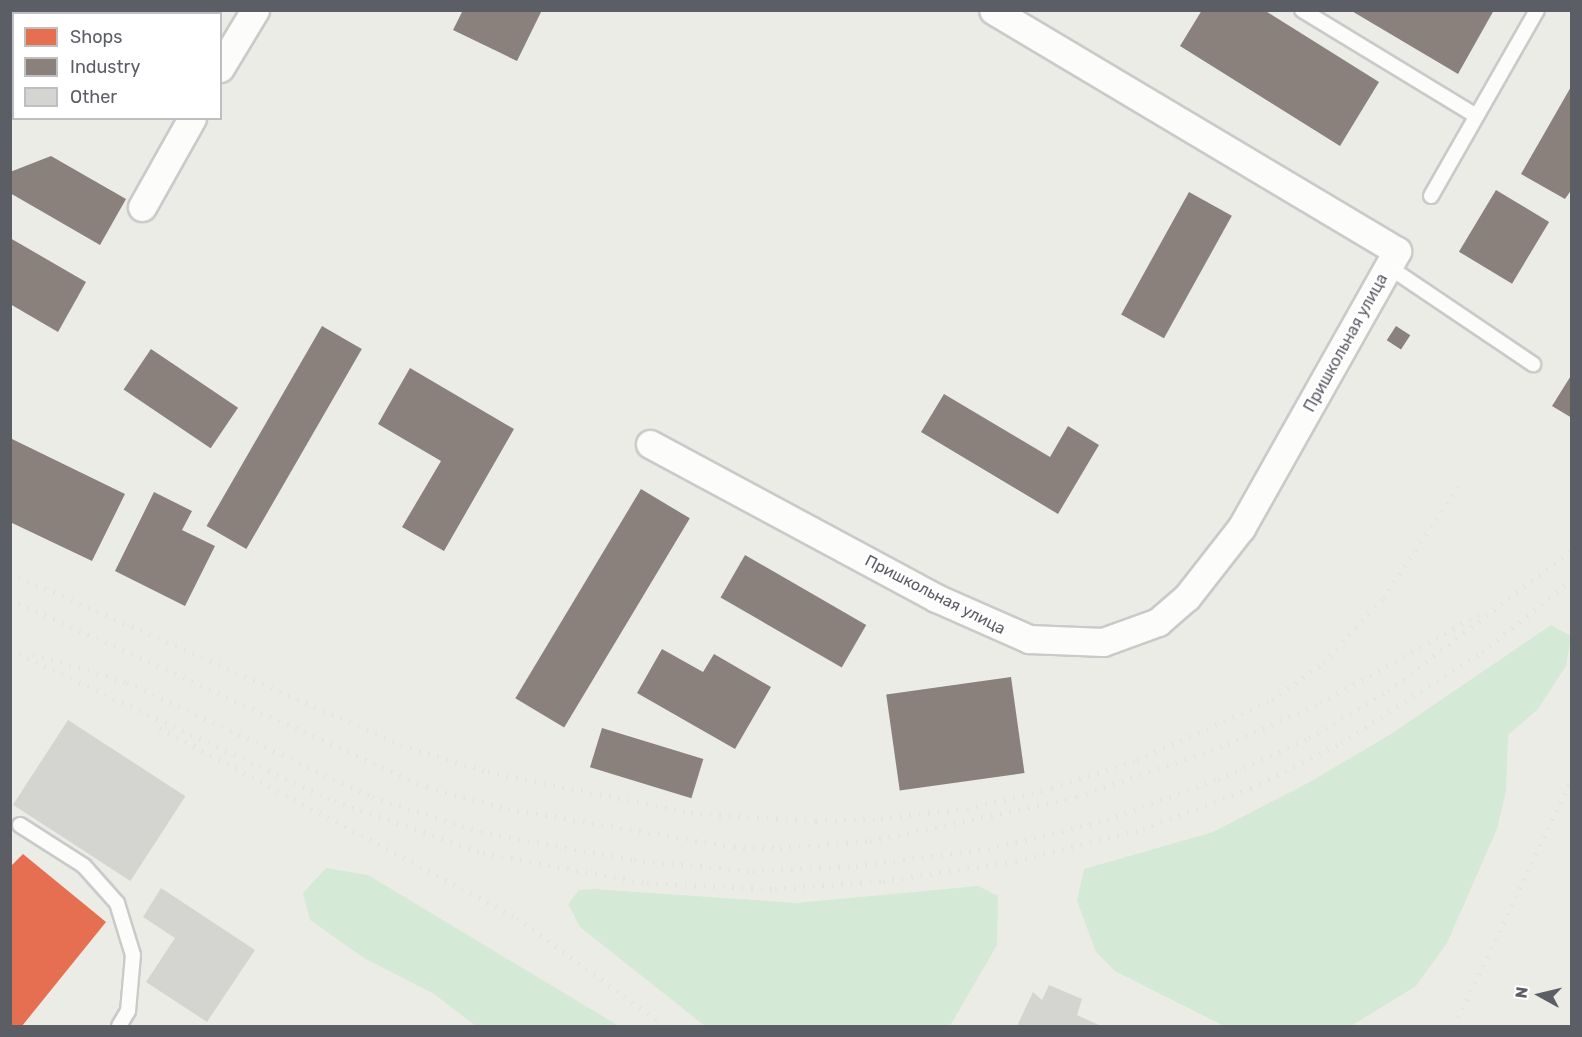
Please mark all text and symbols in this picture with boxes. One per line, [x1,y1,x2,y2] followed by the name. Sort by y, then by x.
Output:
[12,12,222,120] legend
[70,26,122,48] text: Shops
[70,56,140,78] text: Industry
[70,86,117,108] text: Other
[1300,271,1392,415] street label: Пришкольная улица
[862,551,1008,639] street label: Пришкольная улица
[1510,965,1570,1025] north arrow
[1511,985,1532,999] text: N

